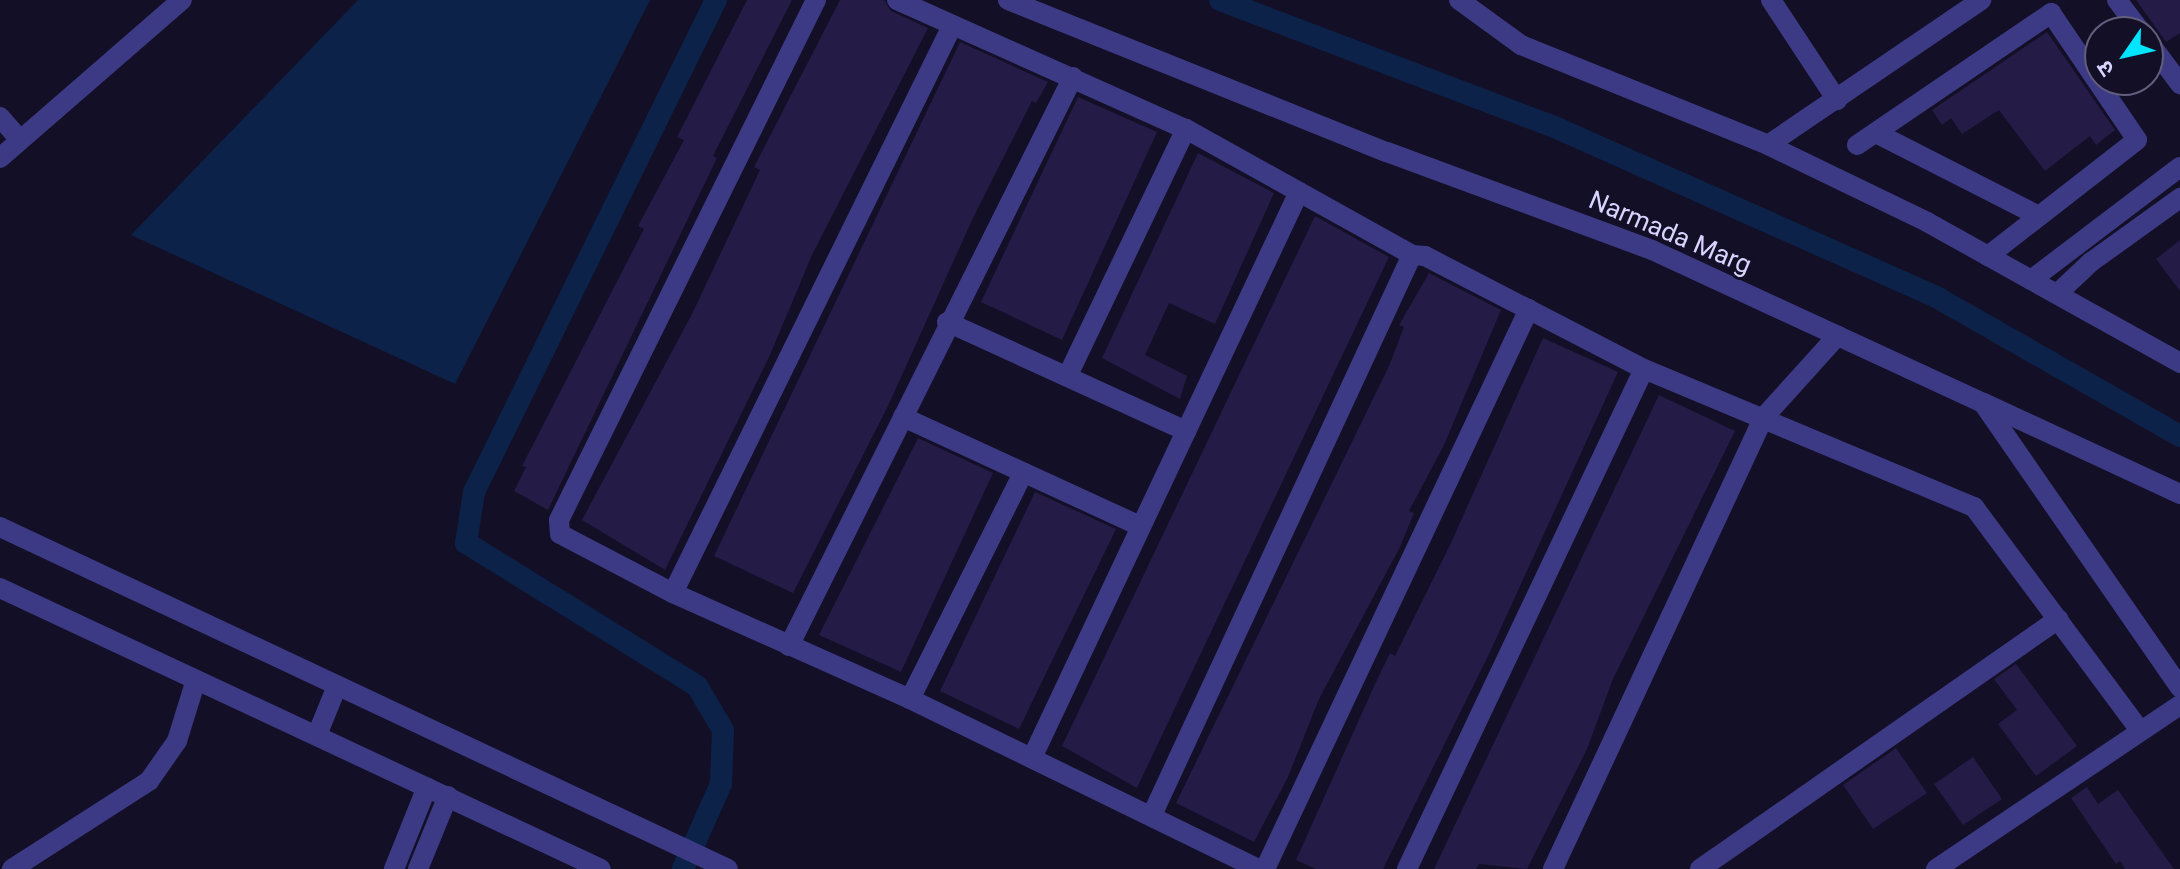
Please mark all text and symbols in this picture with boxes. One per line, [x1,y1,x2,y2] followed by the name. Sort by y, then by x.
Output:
[2084,16,2164,96] north arrow
[2091,56,2119,81] text: उ
[1584,185,1756,281] street label: Narmada Marg

